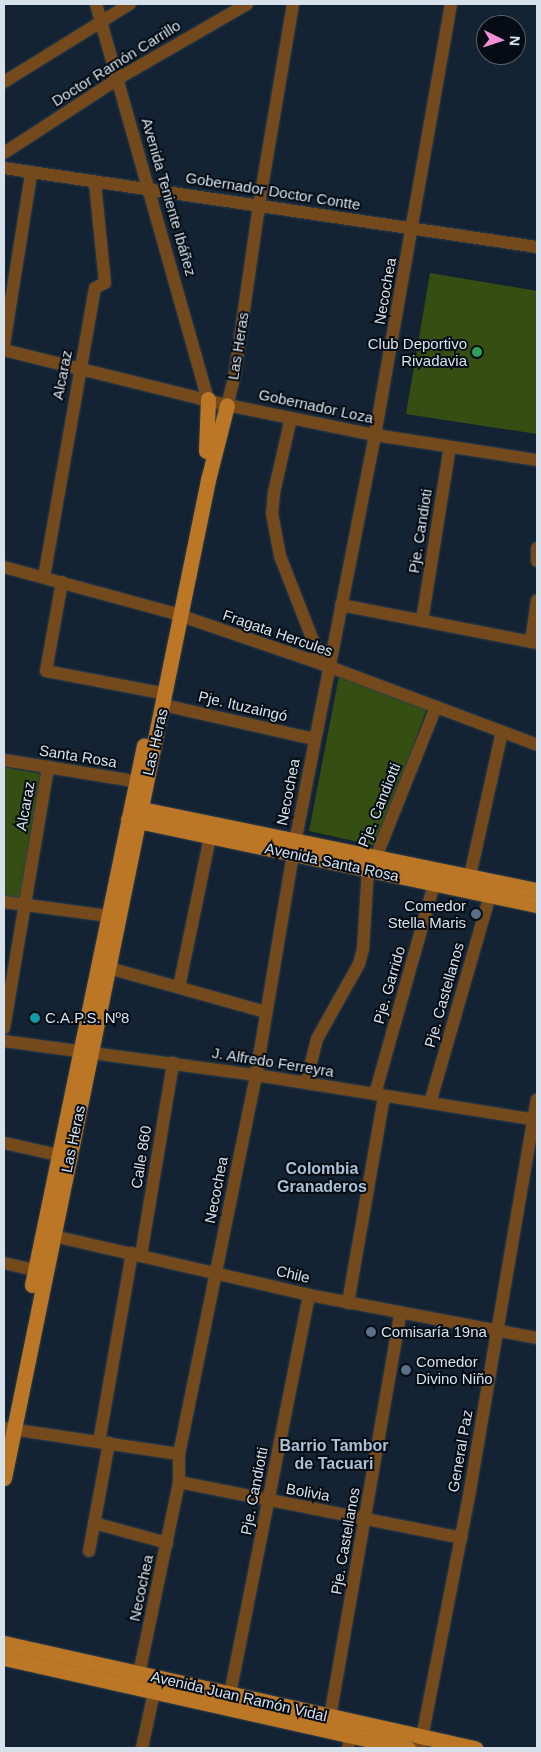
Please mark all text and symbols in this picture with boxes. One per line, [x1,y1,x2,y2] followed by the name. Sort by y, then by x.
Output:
[476,15,526,65] north arrow
[48,16,184,110] street label: Doctor Ramón Carrillo
[507,35,523,47] text: N
[138,116,200,278] street label: Avenida Teniente Ibáñez
[184,168,362,214] street label: Gobernador Doctor Contte
[370,256,400,326] street label: Necochea
[224,311,252,381] street label: Las Heras
[368,334,467,369] place label: Club Deportivo Rivadavia
[471,346,483,358] marker: Club Deportivo Rivadavia
[48,349,76,401] street label: Alcaraz
[257,385,375,427] street label: Gobernador Loza
[404,488,436,574] street label: Pje. Candioti
[221,606,335,660] street label: Fragata Hercules
[197,687,289,725] street label: Pje. Ituzaingó
[139,707,171,777] street label: Las Heras
[38,741,118,771] street label: Santa Rosa
[273,757,303,827] street label: Necochea
[354,760,404,850] street label: Pje. Candiotti
[12,780,38,832] street label: Alcaraz
[263,839,401,885] street label: Avenida Santa Rosa
[388,896,466,931] place label: Comedor Stella Maris
[470,908,482,920] marker: Comedor Stella Maris
[420,940,468,1050] street label: Pje. Castellanos
[369,944,409,1026] street label: Pje. Garrido
[45,1009,129,1027] place label: C.A.P.S. Nº8
[29,1012,41,1024] marker: C.A.P.S. Nº8
[210,1043,336,1081] street label: J. Alfredo Ferreyra
[57,1104,89,1174] street label: Las Heras
[127,1124,155,1190] street label: Calle 860
[201,1155,231,1225] street label: Necochea
[277,1159,367,1197] district label: Colombia Granaderos
[274,1261,312,1287] street label: Chile
[381,1323,487,1341] place label: Comisaría 19na
[365,1326,377,1338] marker: Comisaría 19na
[416,1352,493,1387] place label: Comedor Divino Niño
[400,1364,412,1376] marker: Comedor Divino Niño
[444,1408,476,1494] street label: General Paz
[279,1436,389,1474] district label: Barrio Tambor de Tacuari
[237,1445,271,1537] street label: Pje. Candiotti
[285,1479,331,1505] street label: Bolivia
[327,1486,363,1596] street label: Pje. Castellanos
[125,1553,157,1623] street label: Necochea
[149,1667,329,1725] street label: Avenida Juan Ramón Vidal

